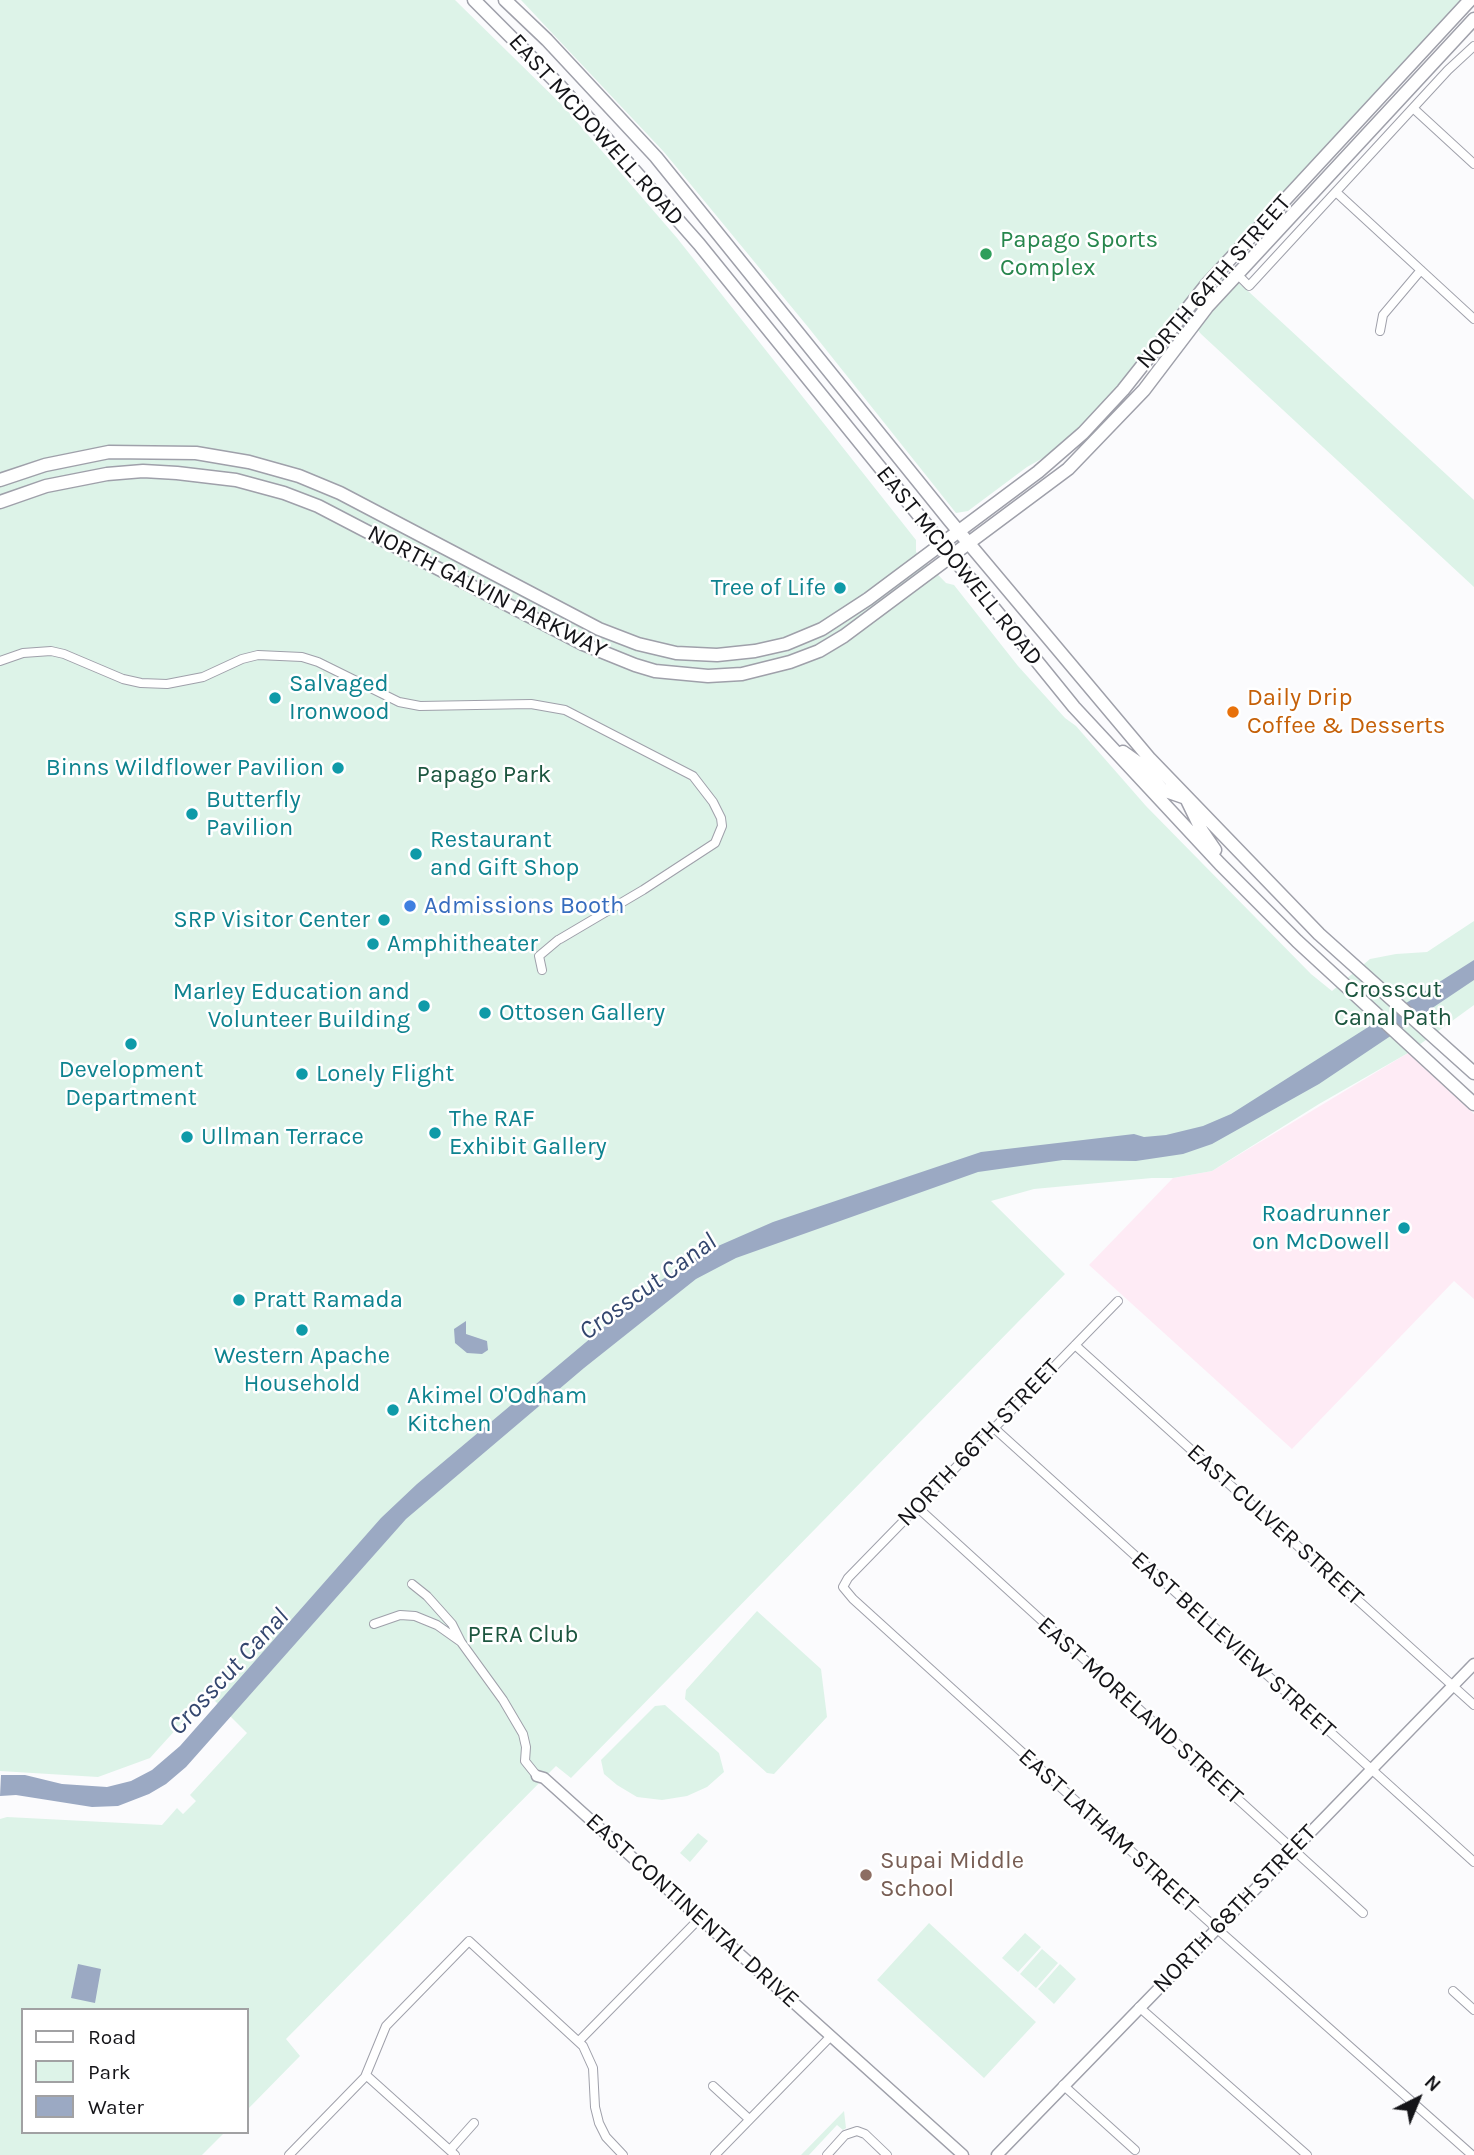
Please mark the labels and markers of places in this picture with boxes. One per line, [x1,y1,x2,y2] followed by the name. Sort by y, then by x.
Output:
[1000,226,1158,282] place label: Papago Sports Complex
[978,246,994,262] marker: Papago Sports Complex
[711,574,826,602] place label: Tree of Life
[832,580,848,596] marker: Tree of Life
[289,670,390,726] place label: Salvaged Ironwood
[1247,684,1445,740] place label: Daily Drip Coffee & Desserts
[267,690,283,706] marker: Salvaged Ironwood
[1225,704,1241,720] marker: Daily Drip Coffee & Desserts
[46,754,324,782] place label: Binns Wildflower Pavilion
[330,760,346,776] marker: Binns Wildflower Pavilion
[206,786,301,842] place label: Butterfly Pavilion
[184,806,200,822] marker: Butterfly Pavilion
[430,826,579,882] place label: Restaurant and Gift Shop
[408,846,424,862] marker: Restaurant and Gift Shop
[424,892,625,920] place label: Admissions Booth
[402,898,418,914] marker: Admissions Booth
[173,906,370,934] place label: SRP Visitor Center
[376,912,392,928] marker: SRP Visitor Center
[387,930,538,958] place label: Amphitheater
[365,936,381,952] marker: Amphitheater
[173,978,410,1034] place label: Marley Education and Volunteer Building
[416,998,432,1014] marker: Marley Education and Volunteer Building
[499,999,665,1027] place label: Ottosen Gallery
[477,1005,493,1021] marker: Ottosen Gallery
[123,1036,139,1052] marker: Development Department
[59,1056,203,1112] place label: Development Department
[316,1060,454,1088] place label: Lonely Flight
[294,1066,310,1082] marker: Lonely Flight
[449,1105,607,1161] place label: The RAF Exhibit Gallery
[201,1123,364,1151] place label: Ullman Terrace
[427,1125,443,1141] marker: The RAF Exhibit Gallery
[179,1129,195,1145] marker: Ullman Terrace
[1252,1200,1390,1256] place label: Roadrunner on McDowell
[1396,1220,1412,1236] marker: Roadrunner on McDowell
[253,1286,403,1314] place label: Pratt Ramada
[231,1292,247,1308] marker: Pratt Ramada
[294,1322,310,1338] marker: Western Apache Household
[214,1342,390,1398] place label: Western Apache Household
[407,1382,587,1438] place label: Akimel O'Odham Kitchen
[385,1402,401,1418] marker: Akimel O'Odham Kitchen
[880,1847,1024,1903] place label: Supai Middle School
[858,1867,874,1883] marker: Supai Middle School

